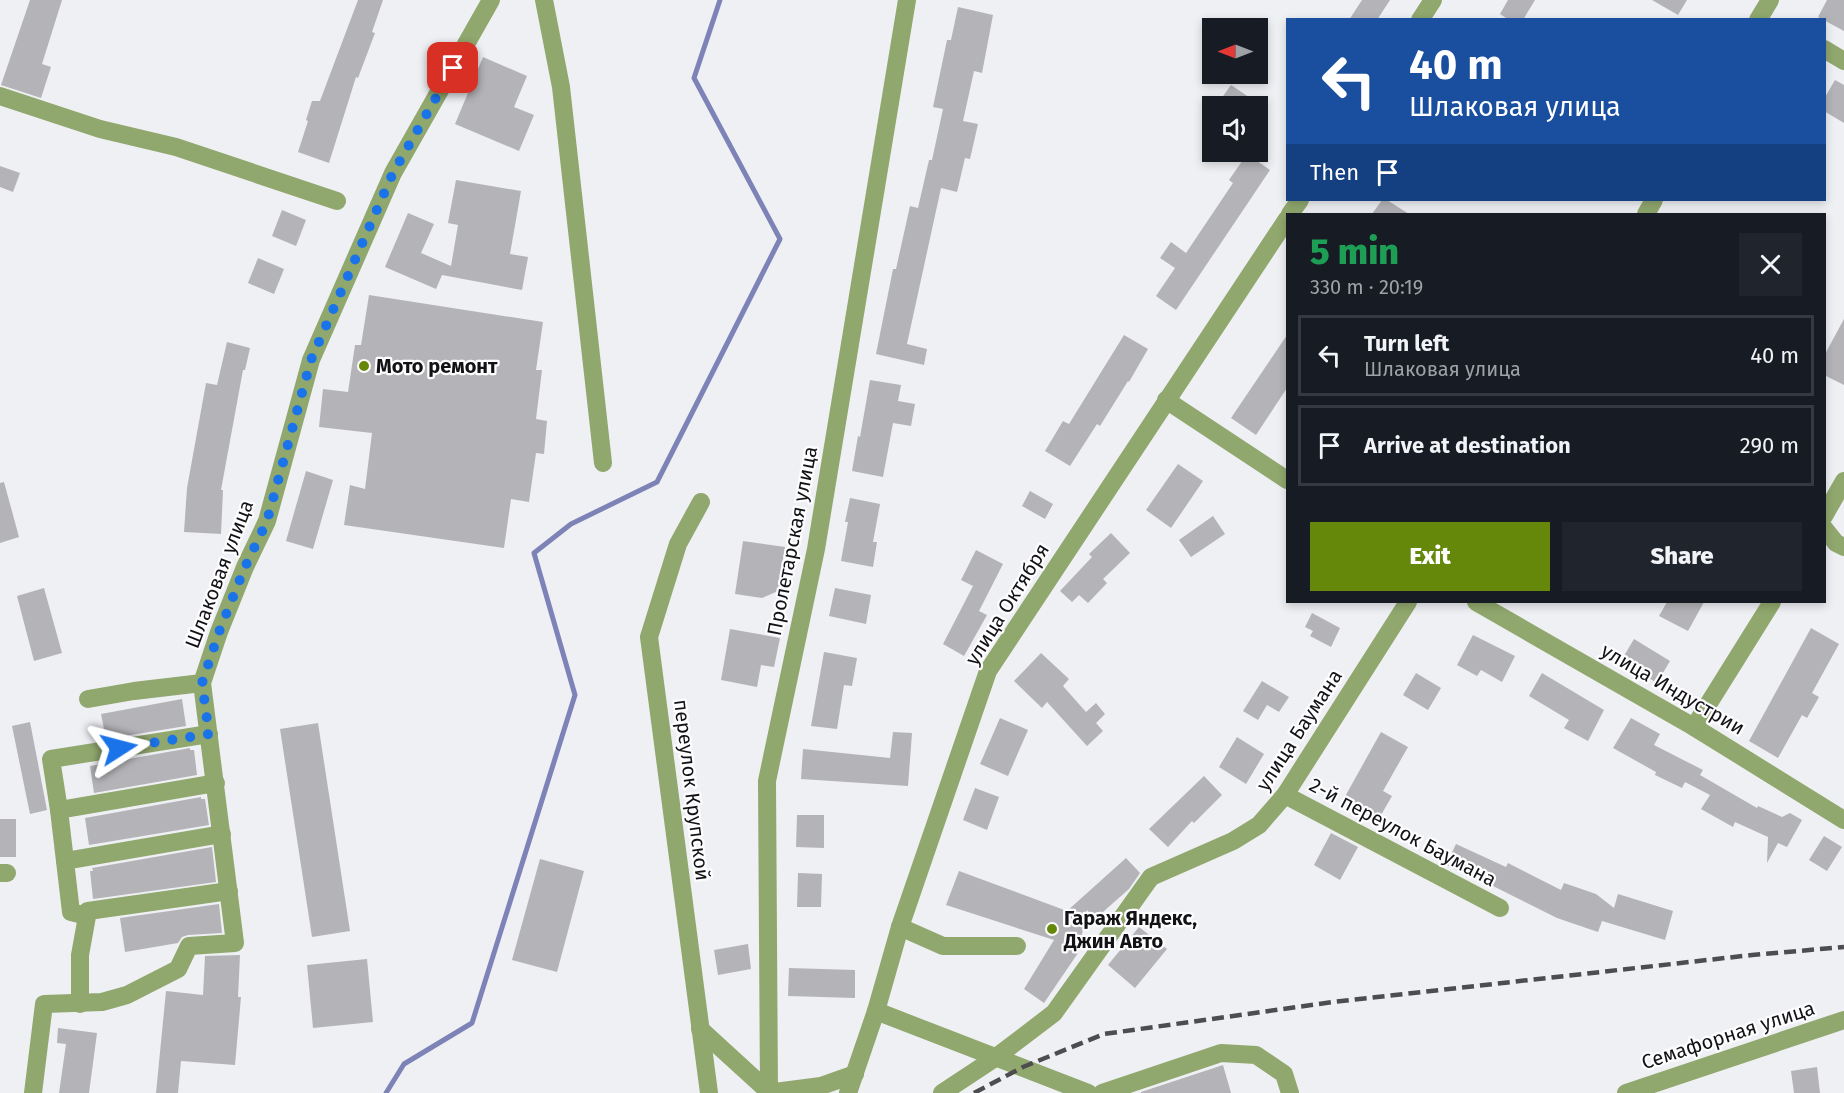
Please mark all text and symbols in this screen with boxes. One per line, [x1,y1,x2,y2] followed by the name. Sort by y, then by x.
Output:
[1202,18,1268,84] north arrow
[1202,18,1268,162] map controls
[1409,40,1503,90] text: 40 m
[427,42,478,93] pin
[1310,42,1388,120] icon: left
[436,51,469,84] icon: arrive
[1409,91,1621,123] text: Шлаковая улица
[1202,96,1268,162] button: sound
[1371,156,1404,189] icon: arrive
[1310,159,1359,186] text: Then
[1310,230,1399,274] text: 5 min
[1739,233,1802,296] button: close
[1310,275,1423,299] text: 330 m · 20:19
[1364,330,1449,357] text: Turn left
[1313,339,1346,372] icon: left
[1750,342,1799,369] text: 40 m
[376,354,498,378] place label: Мото ремонт
[1364,357,1521,381] text: Шлаковая улица
[357,359,371,373] marker: Мото ремонт
[1313,429,1346,462] icon: arrive
[1364,432,1571,459] text: Arrive at destination
[1740,432,1799,459] text: 290 m
[762,444,822,638] street label: Пролетарская улица
[180,497,258,651] street label: Шлаковая улица
[1310,522,1550,591] button: Exit
[1562,522,1802,591] button: Share
[960,539,1054,669] street label: улица Октября
[1597,638,1749,740] street label: улица Индустрии
[1251,665,1347,795] street label: улица Баумана
[669,698,715,882] street label: переулок Крупской
[87,716,151,780] position arrow
[1305,773,1501,891] street label: 2-й переулок Баумана
[1063,906,1197,953] place label: Гараж Яндекс, Джин Авто
[1045,922,1059,936] marker: Гараж Яндекс, Джин Авто
[1638,996,1818,1074] street label: Семафорная улица

